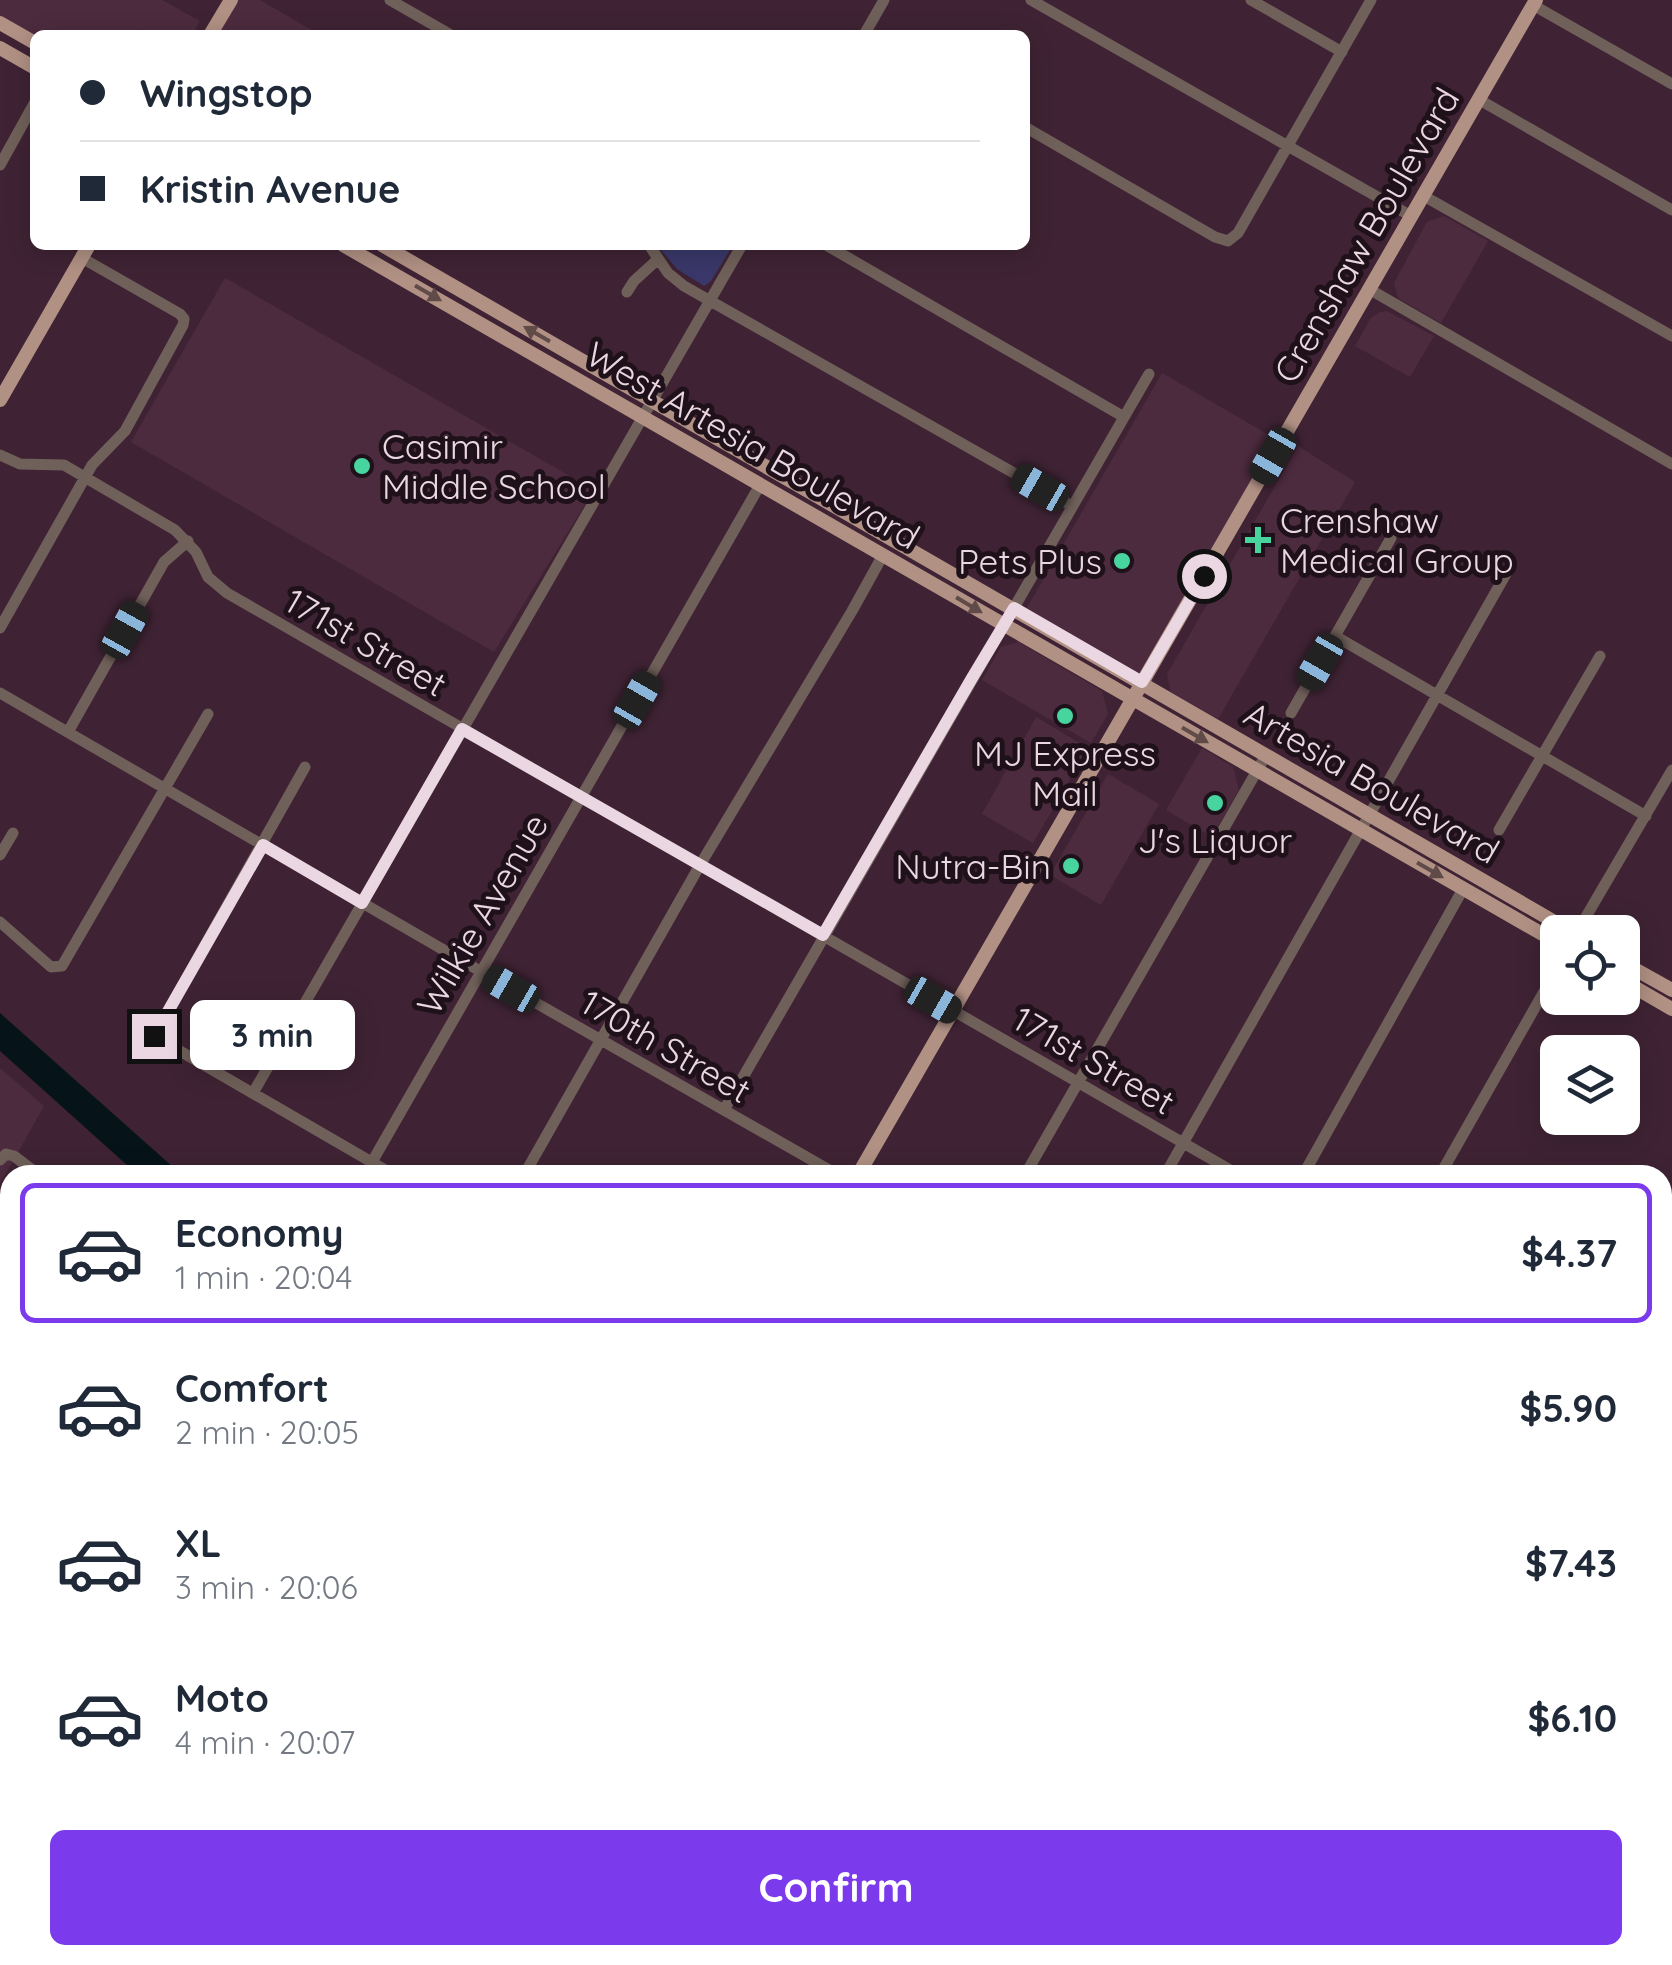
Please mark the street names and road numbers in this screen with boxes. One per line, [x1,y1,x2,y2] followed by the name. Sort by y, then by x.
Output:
[1264,80,1468,390] street label: Crenshaw Boulevard
[578,331,928,559] street label: West Artesia Boulevard
[277,578,455,706] street label: 171st Street
[1237,691,1507,873] street label: Artesia Boulevard
[407,806,557,1022] street label: Wilkie Avenue
[573,980,759,1112] street label: 170th Street
[1005,996,1183,1124] street label: 171st Street

